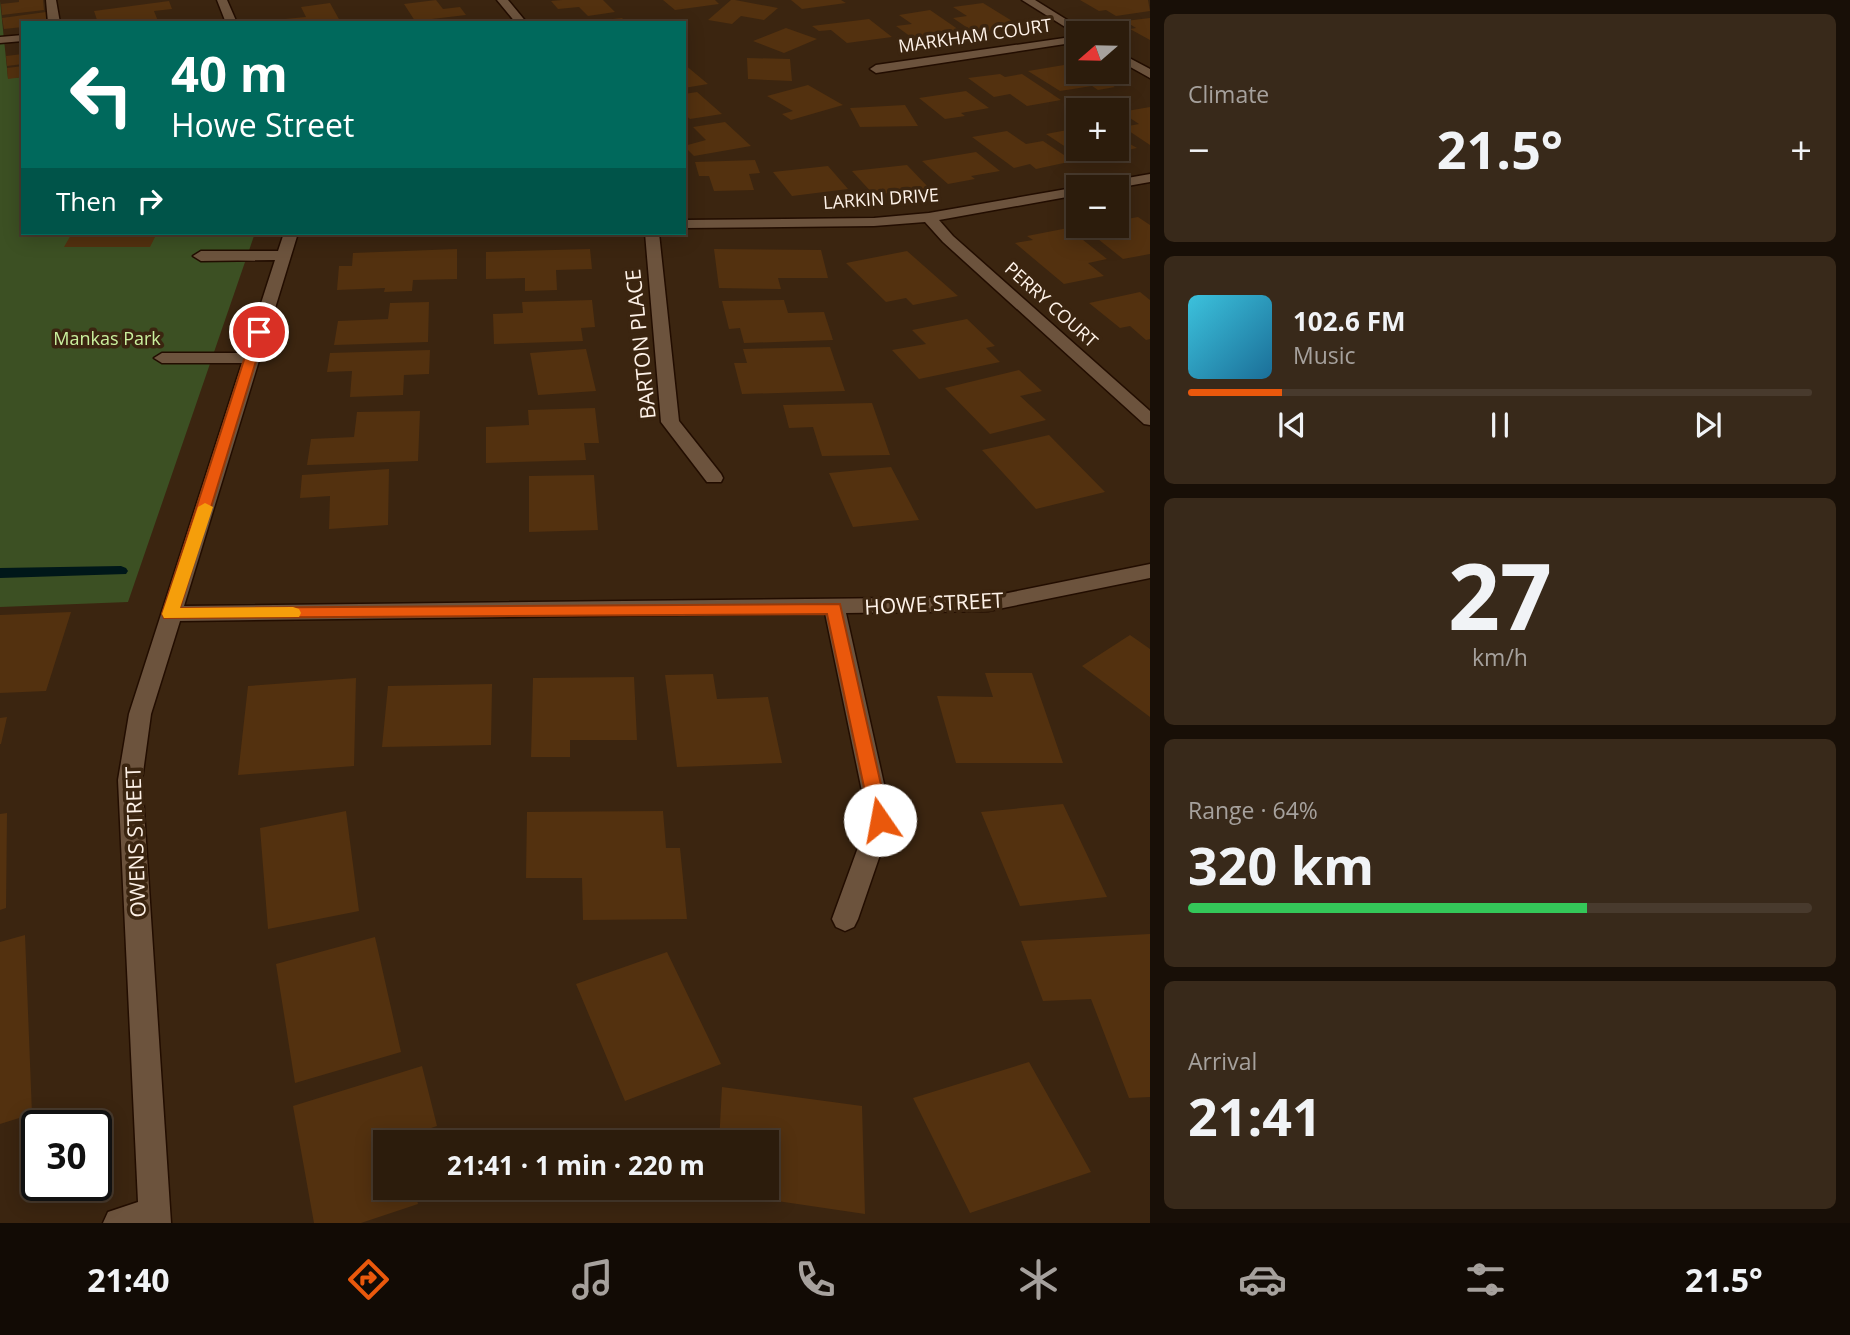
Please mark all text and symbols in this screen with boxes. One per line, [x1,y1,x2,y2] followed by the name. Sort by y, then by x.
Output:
[897,12,1053,58] street label: MARKHAM COURT
[1066,21,1129,84] north arrow
[1066,21,1129,238] map controls
[171,40,288,106] text: 40 m
[56,49,147,140] icon: left
[1188,78,1269,110] text: Climate
[1066,98,1129,161] button: +
[171,103,354,146] text: Howe Street
[1437,113,1563,184] text: 21.5°
[1188,123,1210,175] text: −
[1790,123,1812,175] text: +
[1066,175,1129,238] button: −
[131,182,169,220] icon: right
[822,182,940,214] street label: LARKIN DRIVE
[56,183,117,219] text: Then
[1000,256,1103,352] street label: PERRY COURT
[618,268,662,421] street label: BARTON PLACE
[229,302,289,362] pin
[1293,303,1405,339] text: 102.6 FM
[240,313,278,351] icon: arrive
[53,326,161,350] park label: Mankas Park
[1293,339,1356,371] text: Music
[1273,406,1311,444] icon: previous
[1481,406,1519,444] icon: pause
[1689,406,1727,444] icon: next
[1448,533,1552,657] text: 27
[864,585,1005,621] street label: HOWE STREET
[1472,641,1528,673] text: km/h
[118,766,152,918] street label: OWENS STREET
[843,783,917,857] position arrow
[1188,794,1318,826] text: Range · 64%
[1188,829,1374,900] text: 320 km
[1188,1045,1257,1077] text: Arrival
[1188,1080,1322,1151] text: 21:41
[21,1110,112,1201] speed limit sign: 30
[447,1147,705,1183] text: 21:41 · 1 min · 220 m
[344,1255,393,1304] icon: directions
[568,1255,617,1304] icon: music
[791,1255,840,1304] icon: phone
[1014,1255,1063,1304] icon: climate
[1238,1255,1287,1304] icon: car
[1461,1255,1510,1304] icon: filters
[87,1258,170,1301] text: 21:40
[1685,1258,1763,1301] text: 21.5°

